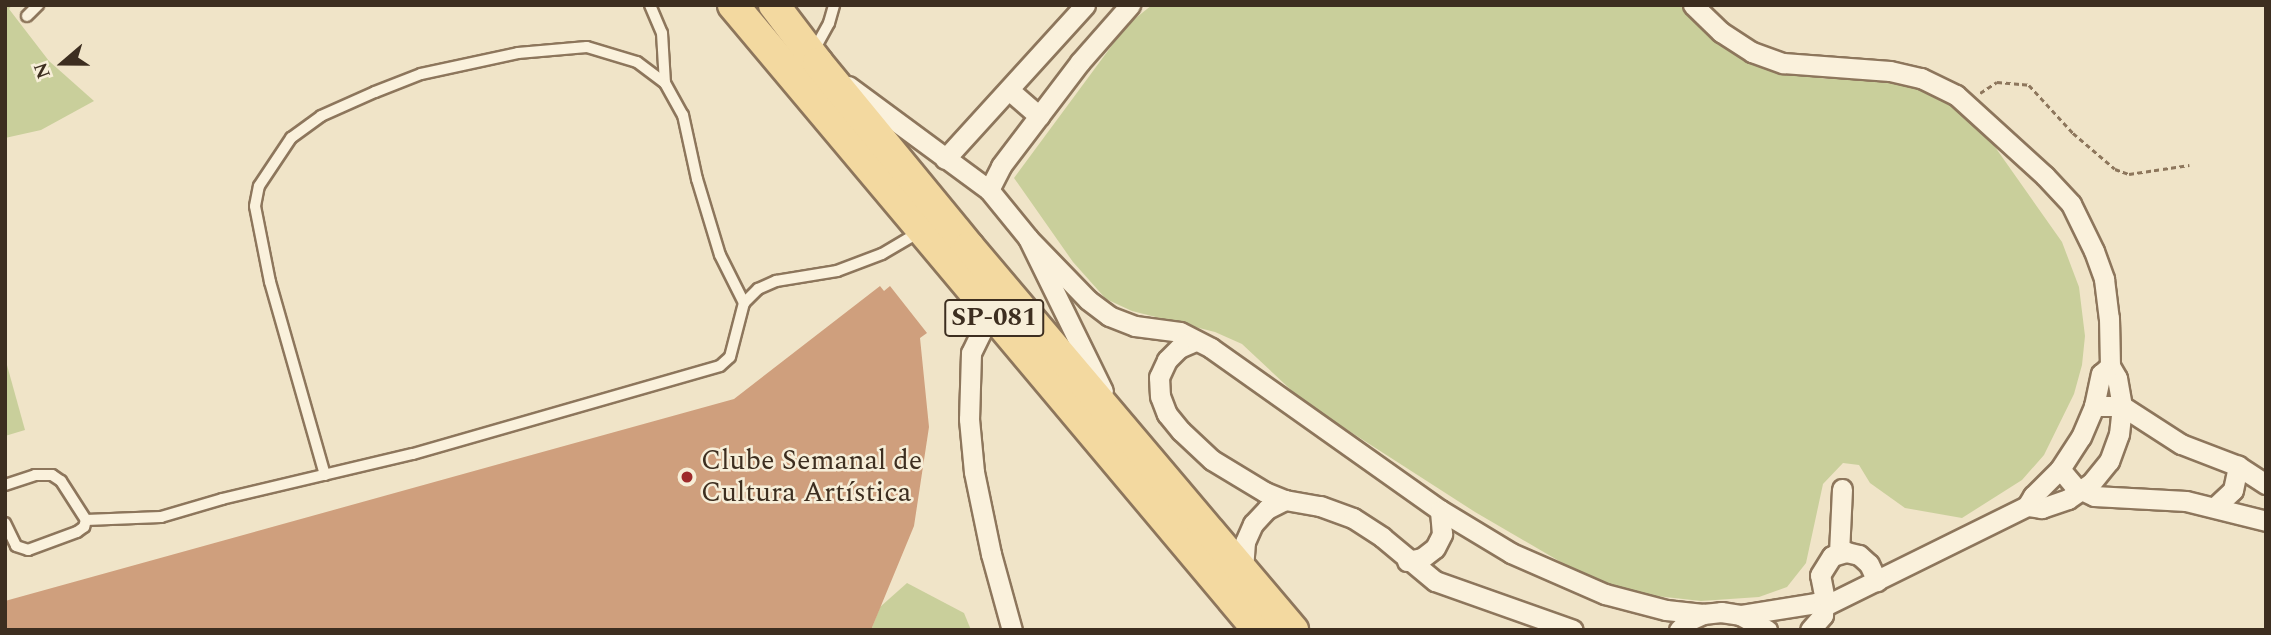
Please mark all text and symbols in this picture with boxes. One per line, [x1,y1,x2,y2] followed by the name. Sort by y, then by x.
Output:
[28,28,98,98] north arrow
[27,58,59,83] text: N
[943,296,1045,340] road number: SP-081
[701,444,922,510] place label: Clube Semanal de Cultura Artística
[679,469,695,485] marker: Clube Semanal de Cultura Artística

